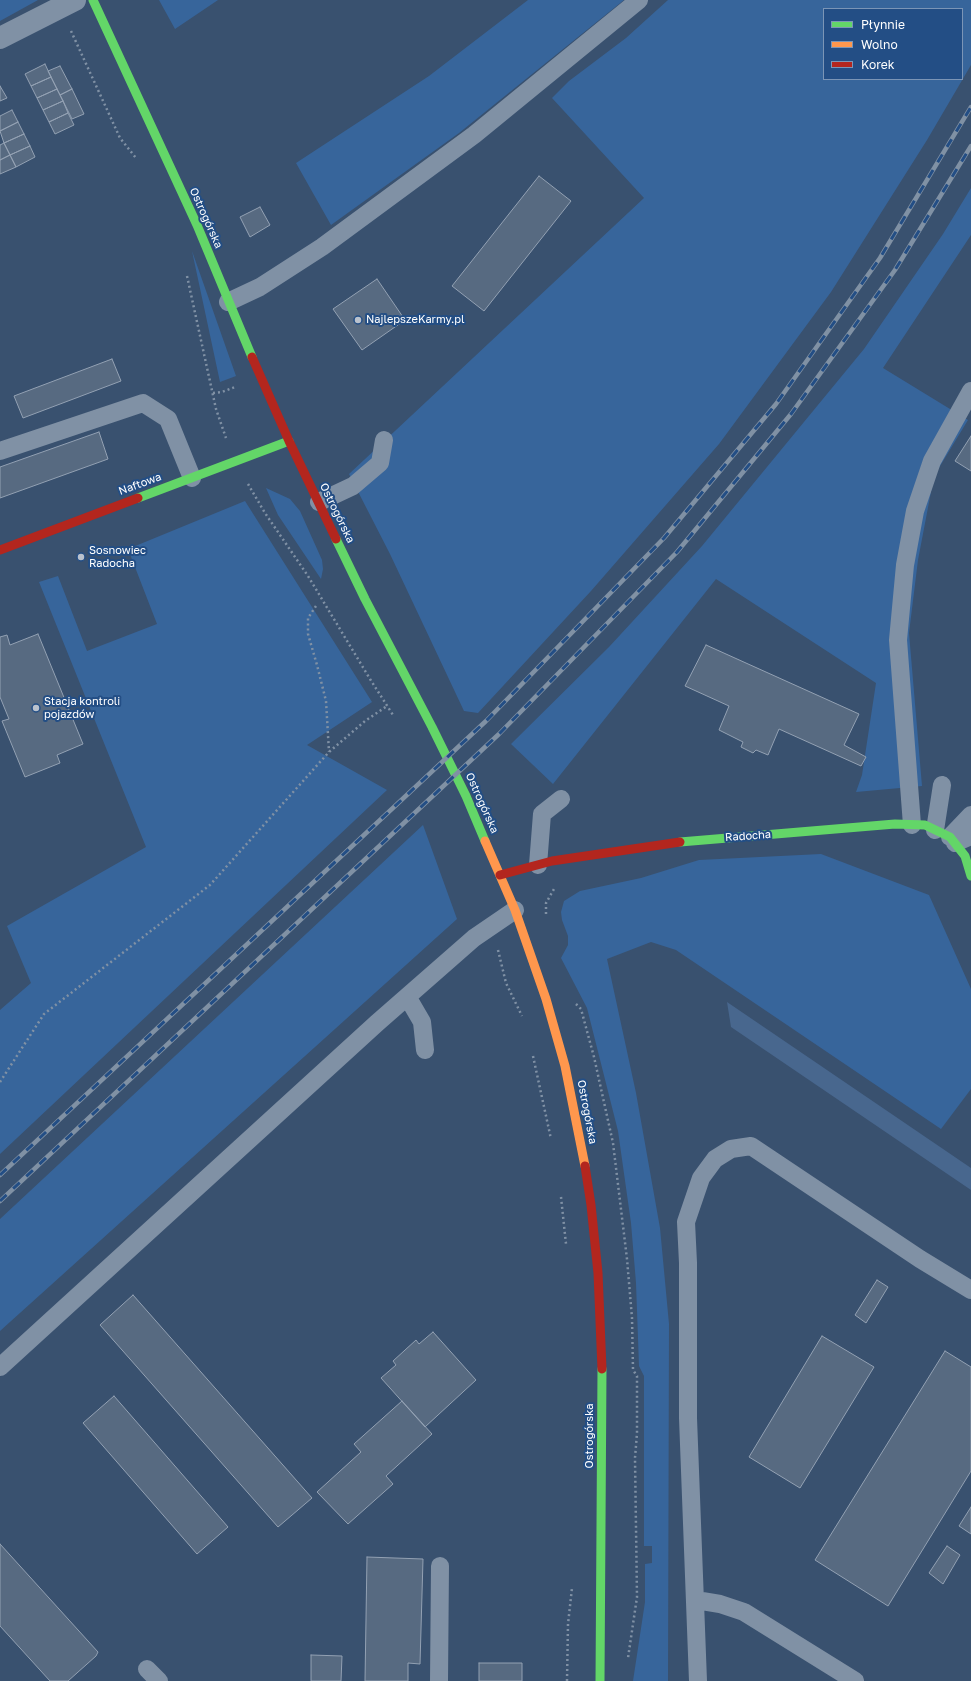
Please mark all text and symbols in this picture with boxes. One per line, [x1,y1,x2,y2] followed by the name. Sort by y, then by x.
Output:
[823,8,963,80] legend
[861,17,905,32] text: Płynnie
[861,37,898,52] text: Wolno
[861,57,895,72] text: Korek
[187,186,225,250] street label: Ostrogórska
[366,313,464,327] place label: NajlepszeKarmy.pl
[353,315,363,325] marker: NajlepszeKarmy.pl
[117,470,163,498] street label: Naftowa
[317,481,357,545] street label: Ostrogórska
[89,544,146,570] place label: Sosnowiec Radocha
[76,552,86,562] marker: Sosnowiec Radocha
[44,695,120,721] place label: Stacja kontroli pojazdów
[31,703,41,713] marker: Stacja kontroli pojazdów
[463,771,501,835] street label: Ostrogórska
[725,828,771,844] street label: Radocha
[574,1079,600,1145] street label: Ostrogórska
[583,1404,597,1468] street label: Ostrogórska

